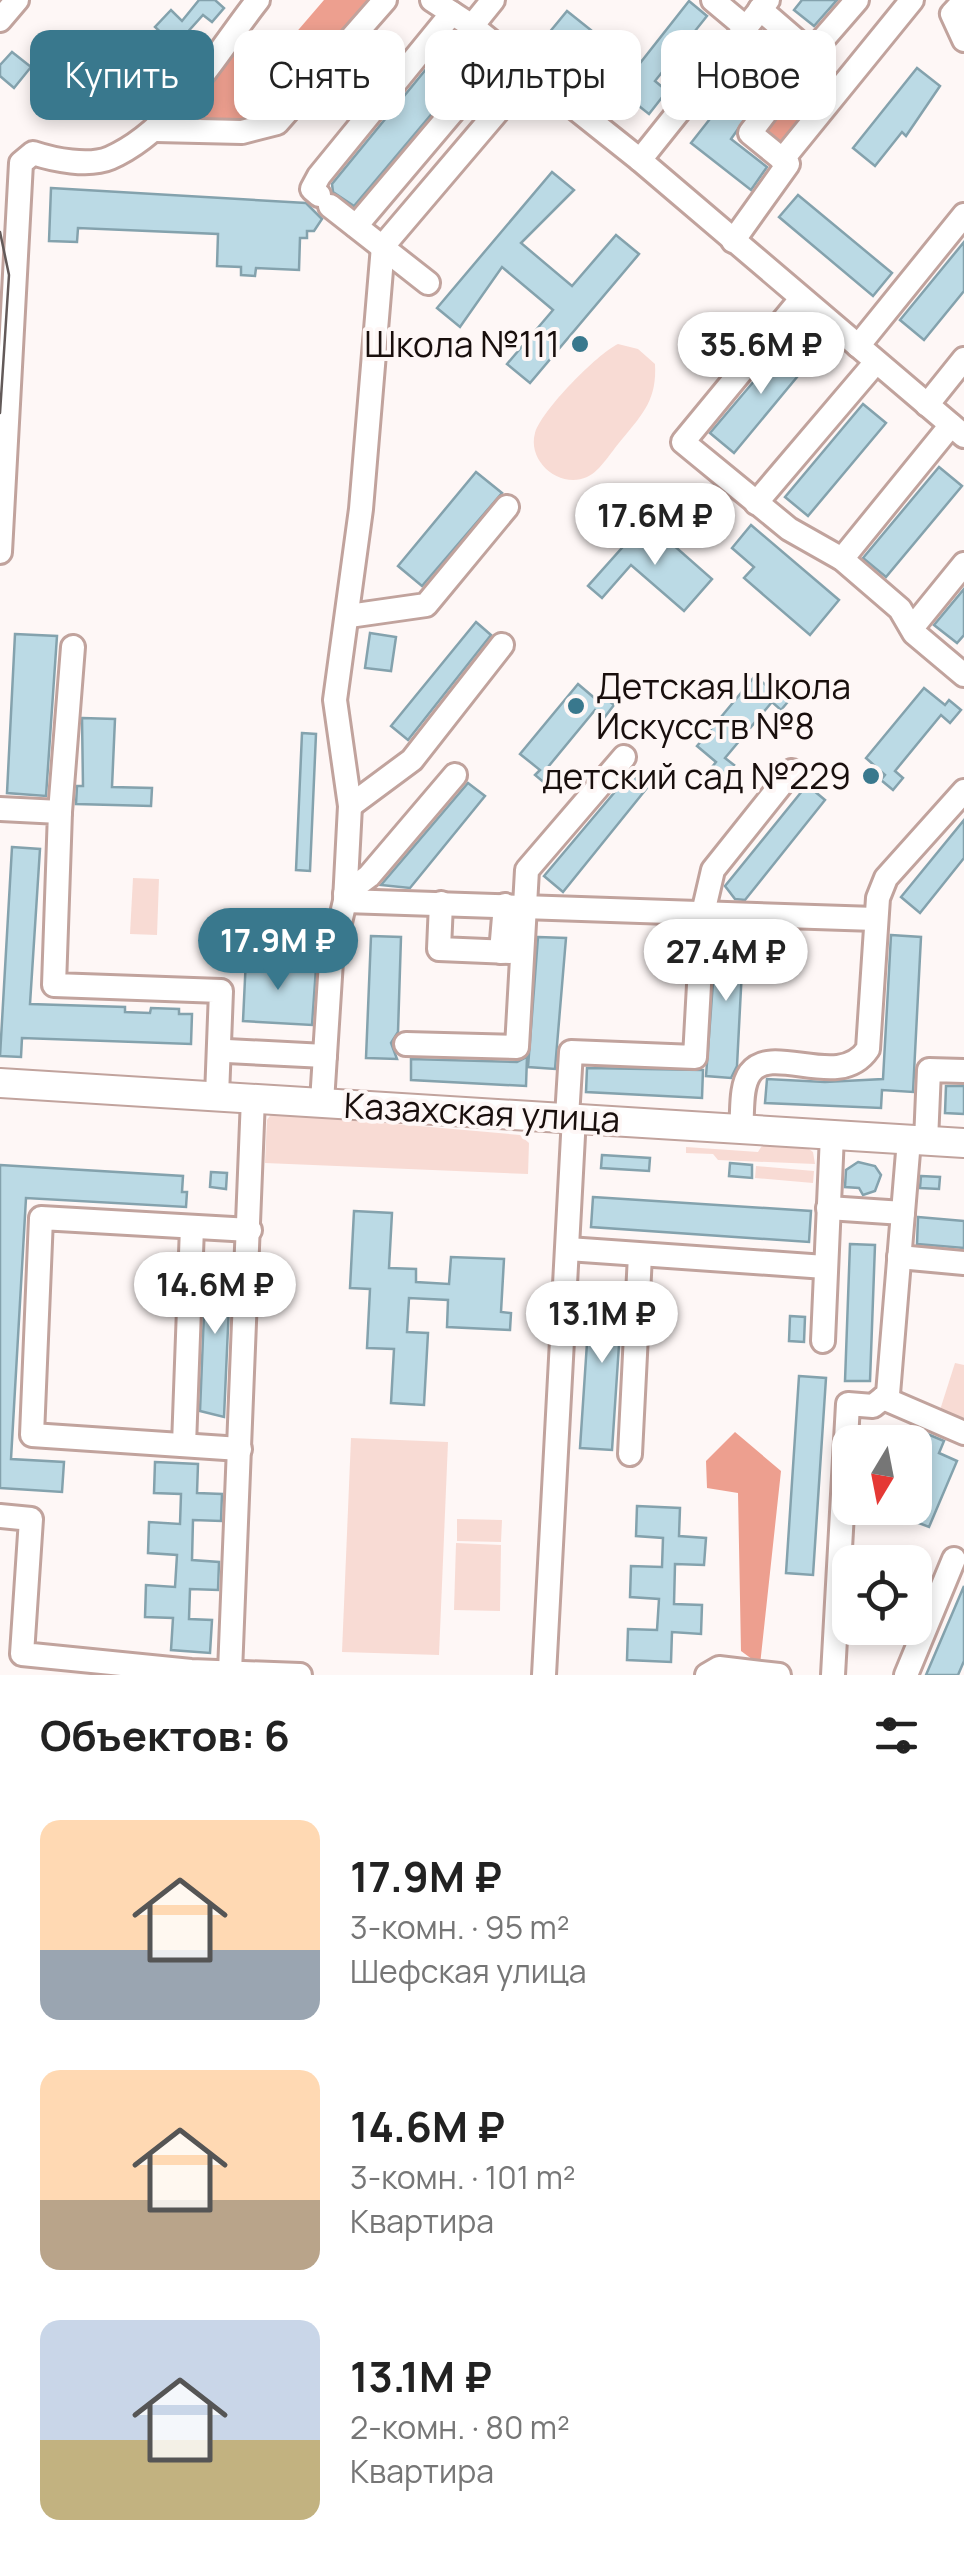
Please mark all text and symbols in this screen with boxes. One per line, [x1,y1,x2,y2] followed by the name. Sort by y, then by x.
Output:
[30,30,214,120] chip: Купить
[234,30,405,120] chip: Снять
[425,30,641,120] chip: Фильтры
[661,30,836,120] chip: Новое
[669,312,853,397] pin: 35.6M ₽
[364,320,560,368] place label: Школа №111
[700,322,822,366] text: 35.6M ₽
[569,333,591,355] marker: Школа №111
[563,483,747,568] pin: 17.6M ₽
[597,493,713,537] text: 17.6M ₽
[596,662,851,750] place label: Детская Школа Искусств №8
[565,695,587,717] marker: Детская Школа Искусств №8
[542,752,851,800] place label: детский сад №229
[860,765,882,787] marker: детский сад №229
[186,908,370,993] pin: 17.9M ₽
[220,918,336,962] text: 17.9M ₽
[634,919,818,1004] pin: 27.4M ₽
[666,929,786,973] text: 27.4M ₽
[343,1081,621,1143] street label: Казахская улица
[123,1252,307,1337] pin: 14.6M ₽
[156,1262,274,1306] text: 14.6M ₽
[510,1281,694,1366] pin: 13.1M ₽
[548,1291,656,1335] text: 13.1M ₽
[832,1425,932,1525] north arrow
[832,1425,932,1645] map controls
[832,1545,932,1645] button: locate
[40,1706,290,1764] text: Объектов: 6
[869,1708,924,1763] icon: filters
[350,1847,502,1905] text: 17.9M ₽
[120,1860,240,1980] icon: home
[350,1905,570,1949] text: 3-комн. · 95 m²
[350,1949,587,1993] text: Шефская улица
[350,2097,505,2155] text: 14.6M ₽
[120,2110,240,2230] icon: home
[350,2155,576,2199] text: 3-комн. · 101 m²
[350,2199,494,2243] text: Квартира
[350,2347,492,2405] text: 13.1M ₽
[120,2360,240,2480] icon: home
[350,2405,570,2449] text: 2-комн. · 80 m²
[350,2449,494,2493] text: Квартира

